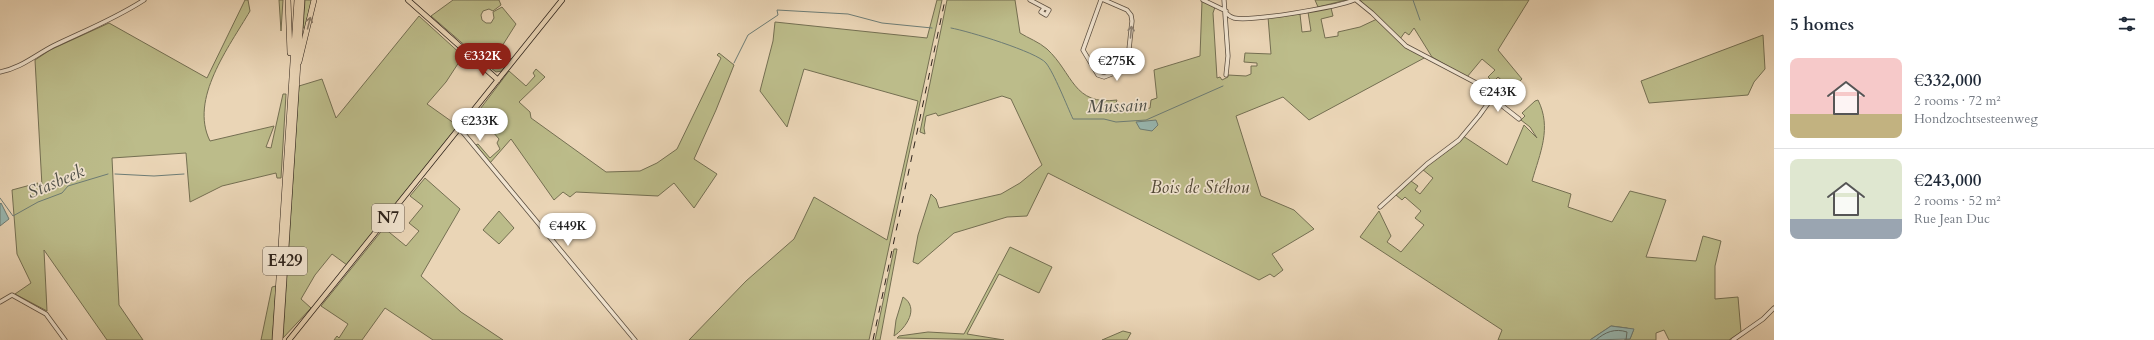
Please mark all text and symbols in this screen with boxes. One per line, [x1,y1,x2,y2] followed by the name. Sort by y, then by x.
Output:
[1790,13,1854,36] text: 5 homes
[2116,13,2138,35] icon: filters
[305,16,313,29] one-way arrow
[1127,26,1135,39] one-way arrow
[455,43,511,77] pin: €332K
[464,47,502,65] text: €332K
[1089,48,1145,82] pin: €275K
[1098,52,1136,70] text: €275K
[1914,69,1981,92] text: €332,000
[1822,74,1870,122] icon: home
[1470,79,1526,113] pin: €243K
[1479,83,1517,101] text: €243K
[1087,92,1148,120] water label: Mussain
[1914,92,2001,110] text: 2 rooms · 72 m²
[452,108,508,142] pin: €233K
[1914,110,2038,128] text: Hondzochtsesteenweg
[461,112,499,130] text: €233K
[24,159,89,205] water label: Stasbeek
[1914,169,1981,192] text: €243,000
[1822,175,1870,223] icon: home
[1151,176,1250,199] park label: Bois de Stéhou
[1914,192,2001,210] text: 2 rooms · 52 m²
[372,204,404,232] road number: N7
[1914,210,1990,228] text: Rue Jean Duc
[540,213,596,247] pin: €449K
[549,217,587,235] text: €449K
[263,247,307,275] road number: E429

